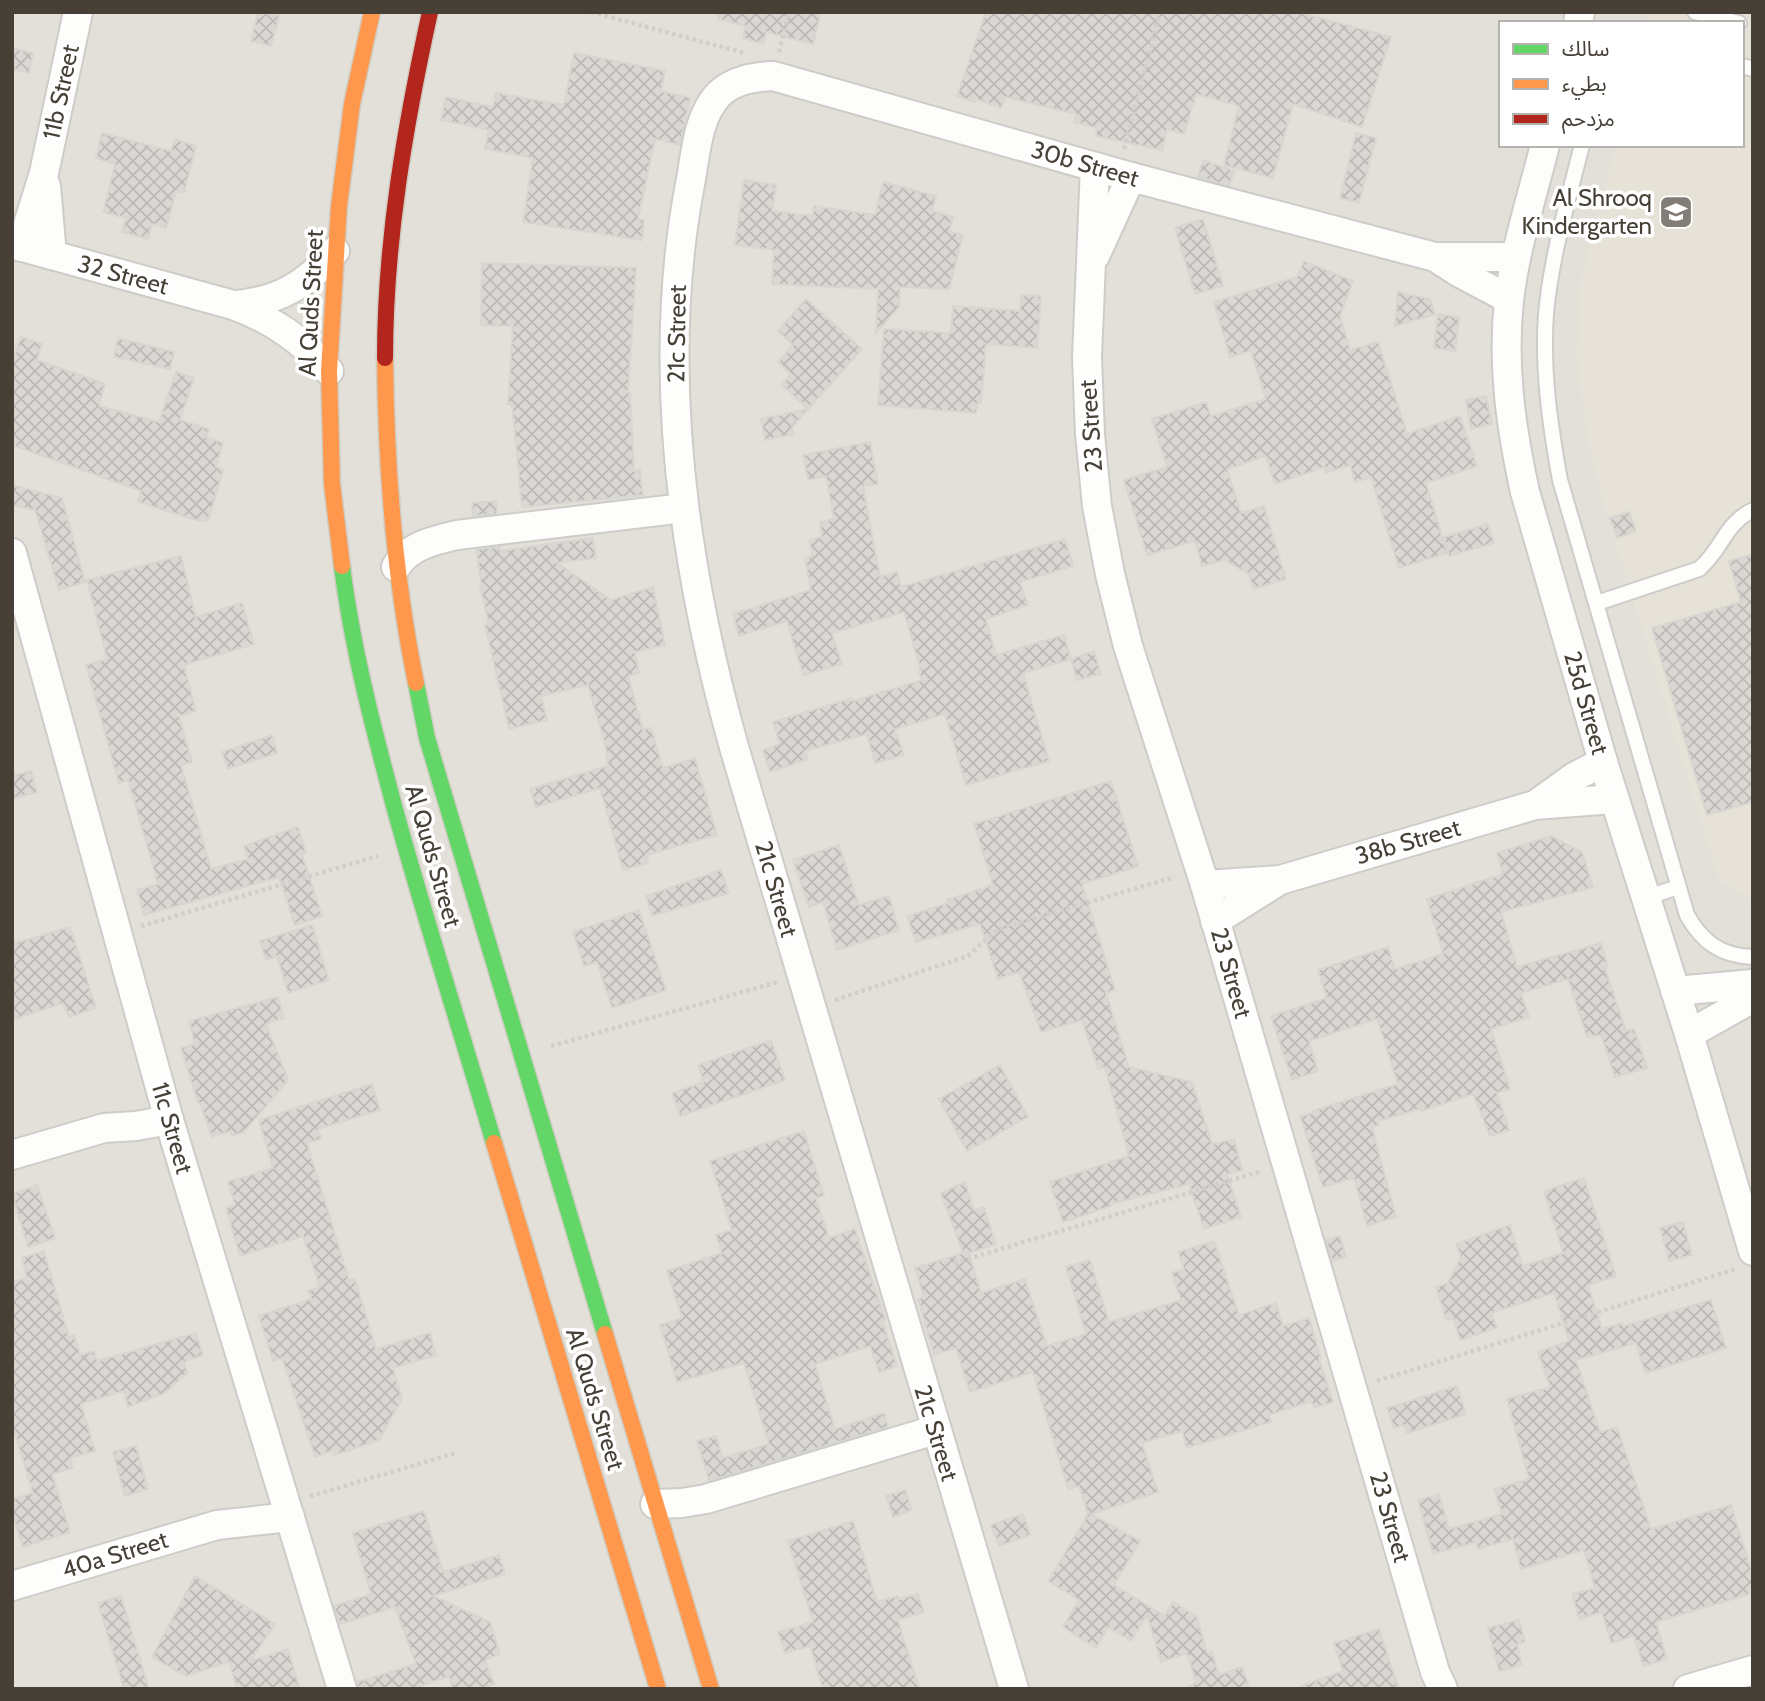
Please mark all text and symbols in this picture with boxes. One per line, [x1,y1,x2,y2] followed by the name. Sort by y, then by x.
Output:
[1499,21,1744,147] legend
[1562,36,1609,61] text: سالك
[36,42,85,142] street label: 11b Street
[1562,71,1607,100] text: بطيء
[1562,106,1615,134] text: مزدحم
[1028,134,1142,193] street label: 30b Street
[1522,183,1652,240] place label: Al Shrooq Kindergarten
[1657,193,1695,231] school or university icon: Al Shrooq Kindergarten
[292,229,329,377] street label: Al Quds Street
[75,249,172,301] street label: 32 Street
[661,285,692,383] street label: 21c Street
[1073,379,1108,473] street label: 23 Street
[1558,648,1615,758] street label: 25d Street
[399,781,468,930] street label: Al Quds Street
[1352,813,1464,870] street label: 38b Street
[749,838,804,940] street label: 21c Street
[1205,924,1258,1021] street label: 23 Street
[146,1079,199,1177] street label: 11c Street
[560,1324,631,1473] street label: Al Quds Street
[908,1382,965,1484] street label: 21c Street
[1364,1468,1417,1565] street label: 23 Street
[58,1525,171,1584] street label: 40a Street

